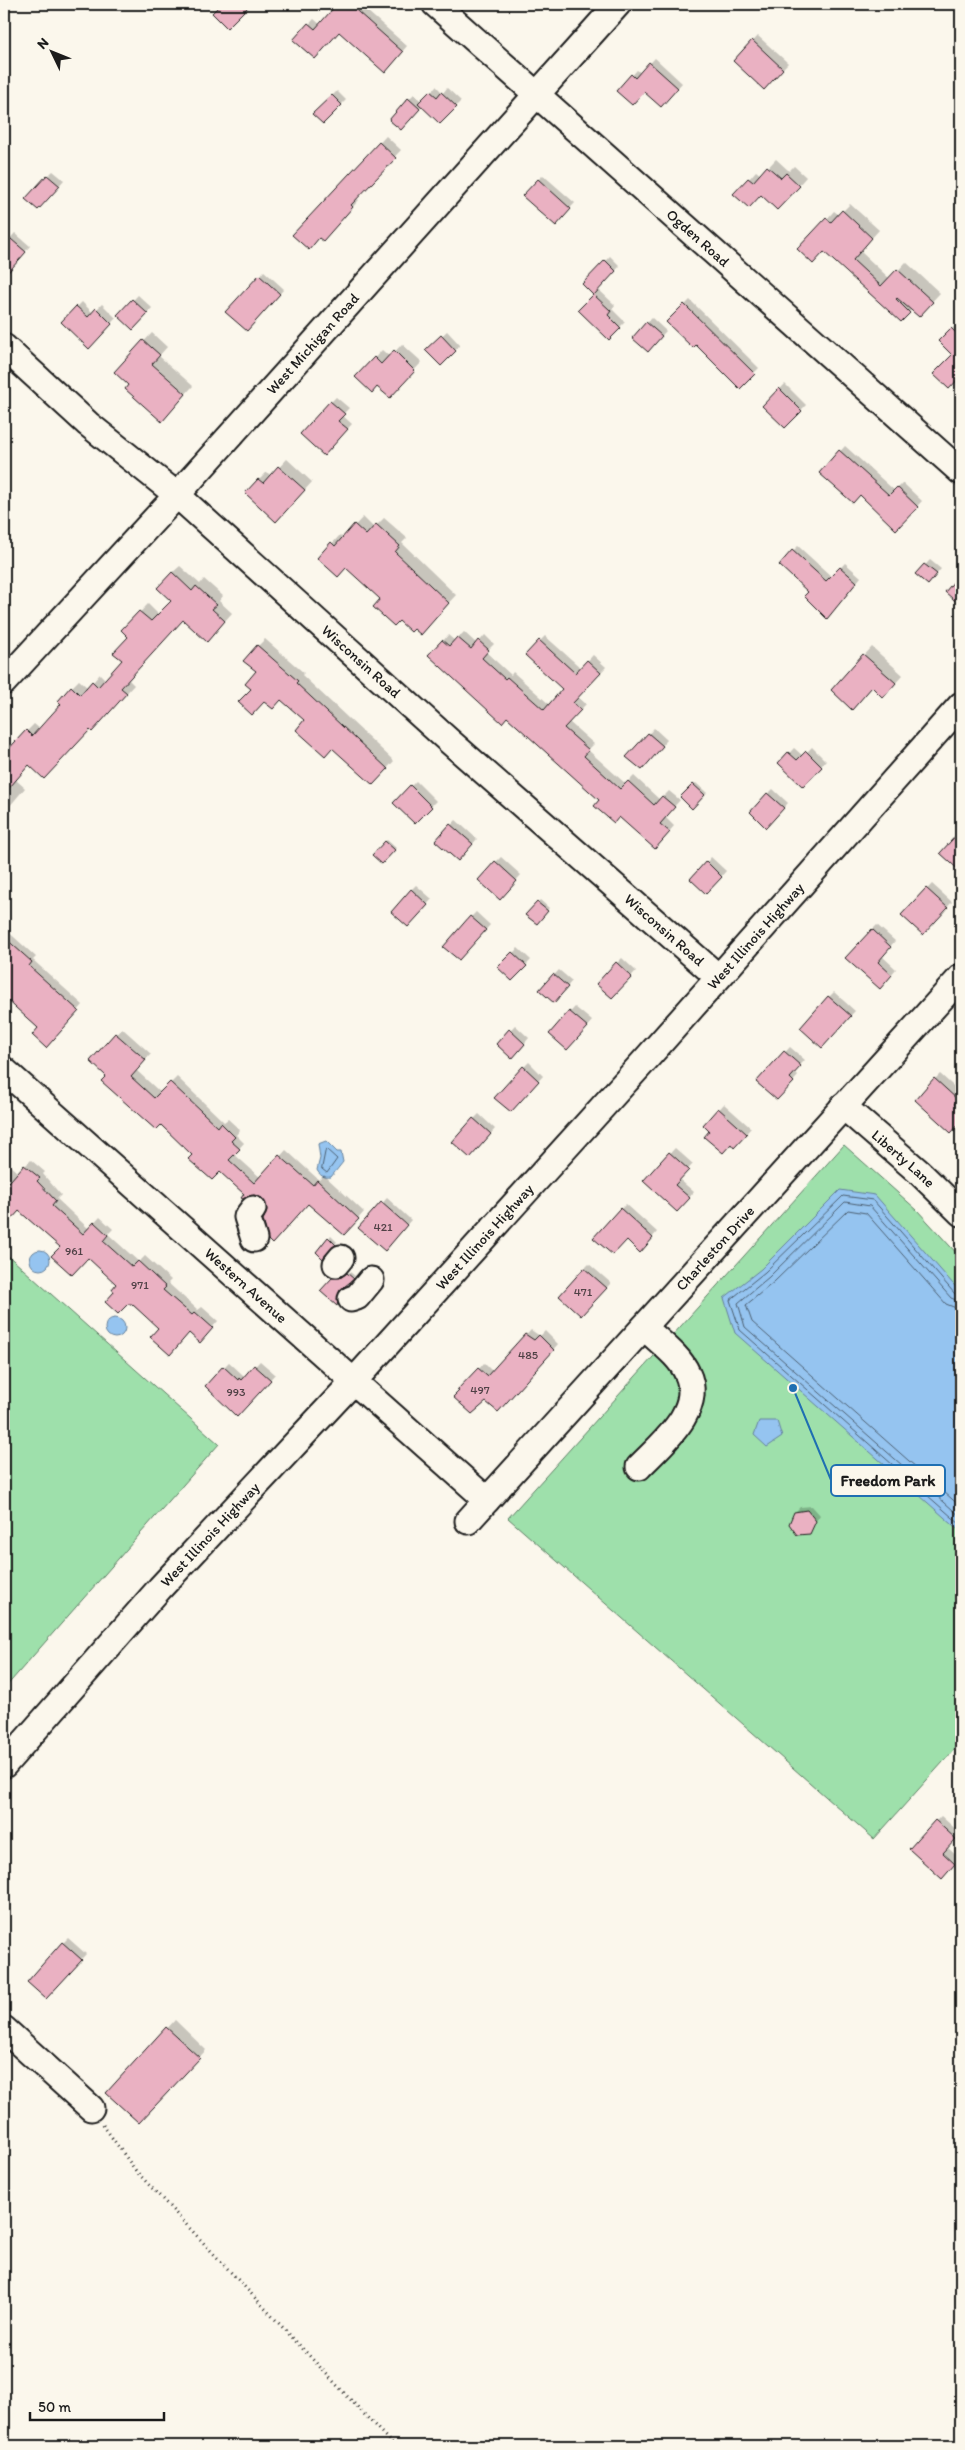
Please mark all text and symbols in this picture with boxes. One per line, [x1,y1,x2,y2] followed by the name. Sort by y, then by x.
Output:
[28,28,78,78] north arrow
[33,34,52,53] text: N
[663,205,734,271] street label: Ogden Road
[263,289,363,398] street label: West Michigan Road
[318,621,404,702] street label: Wisconsin Road
[703,879,808,993] street label: West Illinois Highway
[621,890,708,970] street label: Wisconsin Road
[868,1126,939,1191] street label: Liberty Lane
[432,1180,537,1294] street label: West Illinois Highway
[672,1202,758,1294] street label: Charleston Drive
[373,1220,393,1234] house number: 421
[65,1244,84,1258] house number: 961
[201,1244,291,1327] street label: Western Avenue
[131,1278,149,1292] house number: 971
[574,1285,593,1299] house number: 471
[518,1348,538,1362] house number: 485
[470,1383,490,1397] house number: 497
[226,1385,246,1399] house number: 993
[831,1465,945,1496] callout: Freedom Park
[841,1471,936,1490] text: Freedom Park
[157,1479,263,1591] street label: West Illinois Highway
[30,2390,164,2422] scale bar
[38,2398,71,2416] text: 50 m

